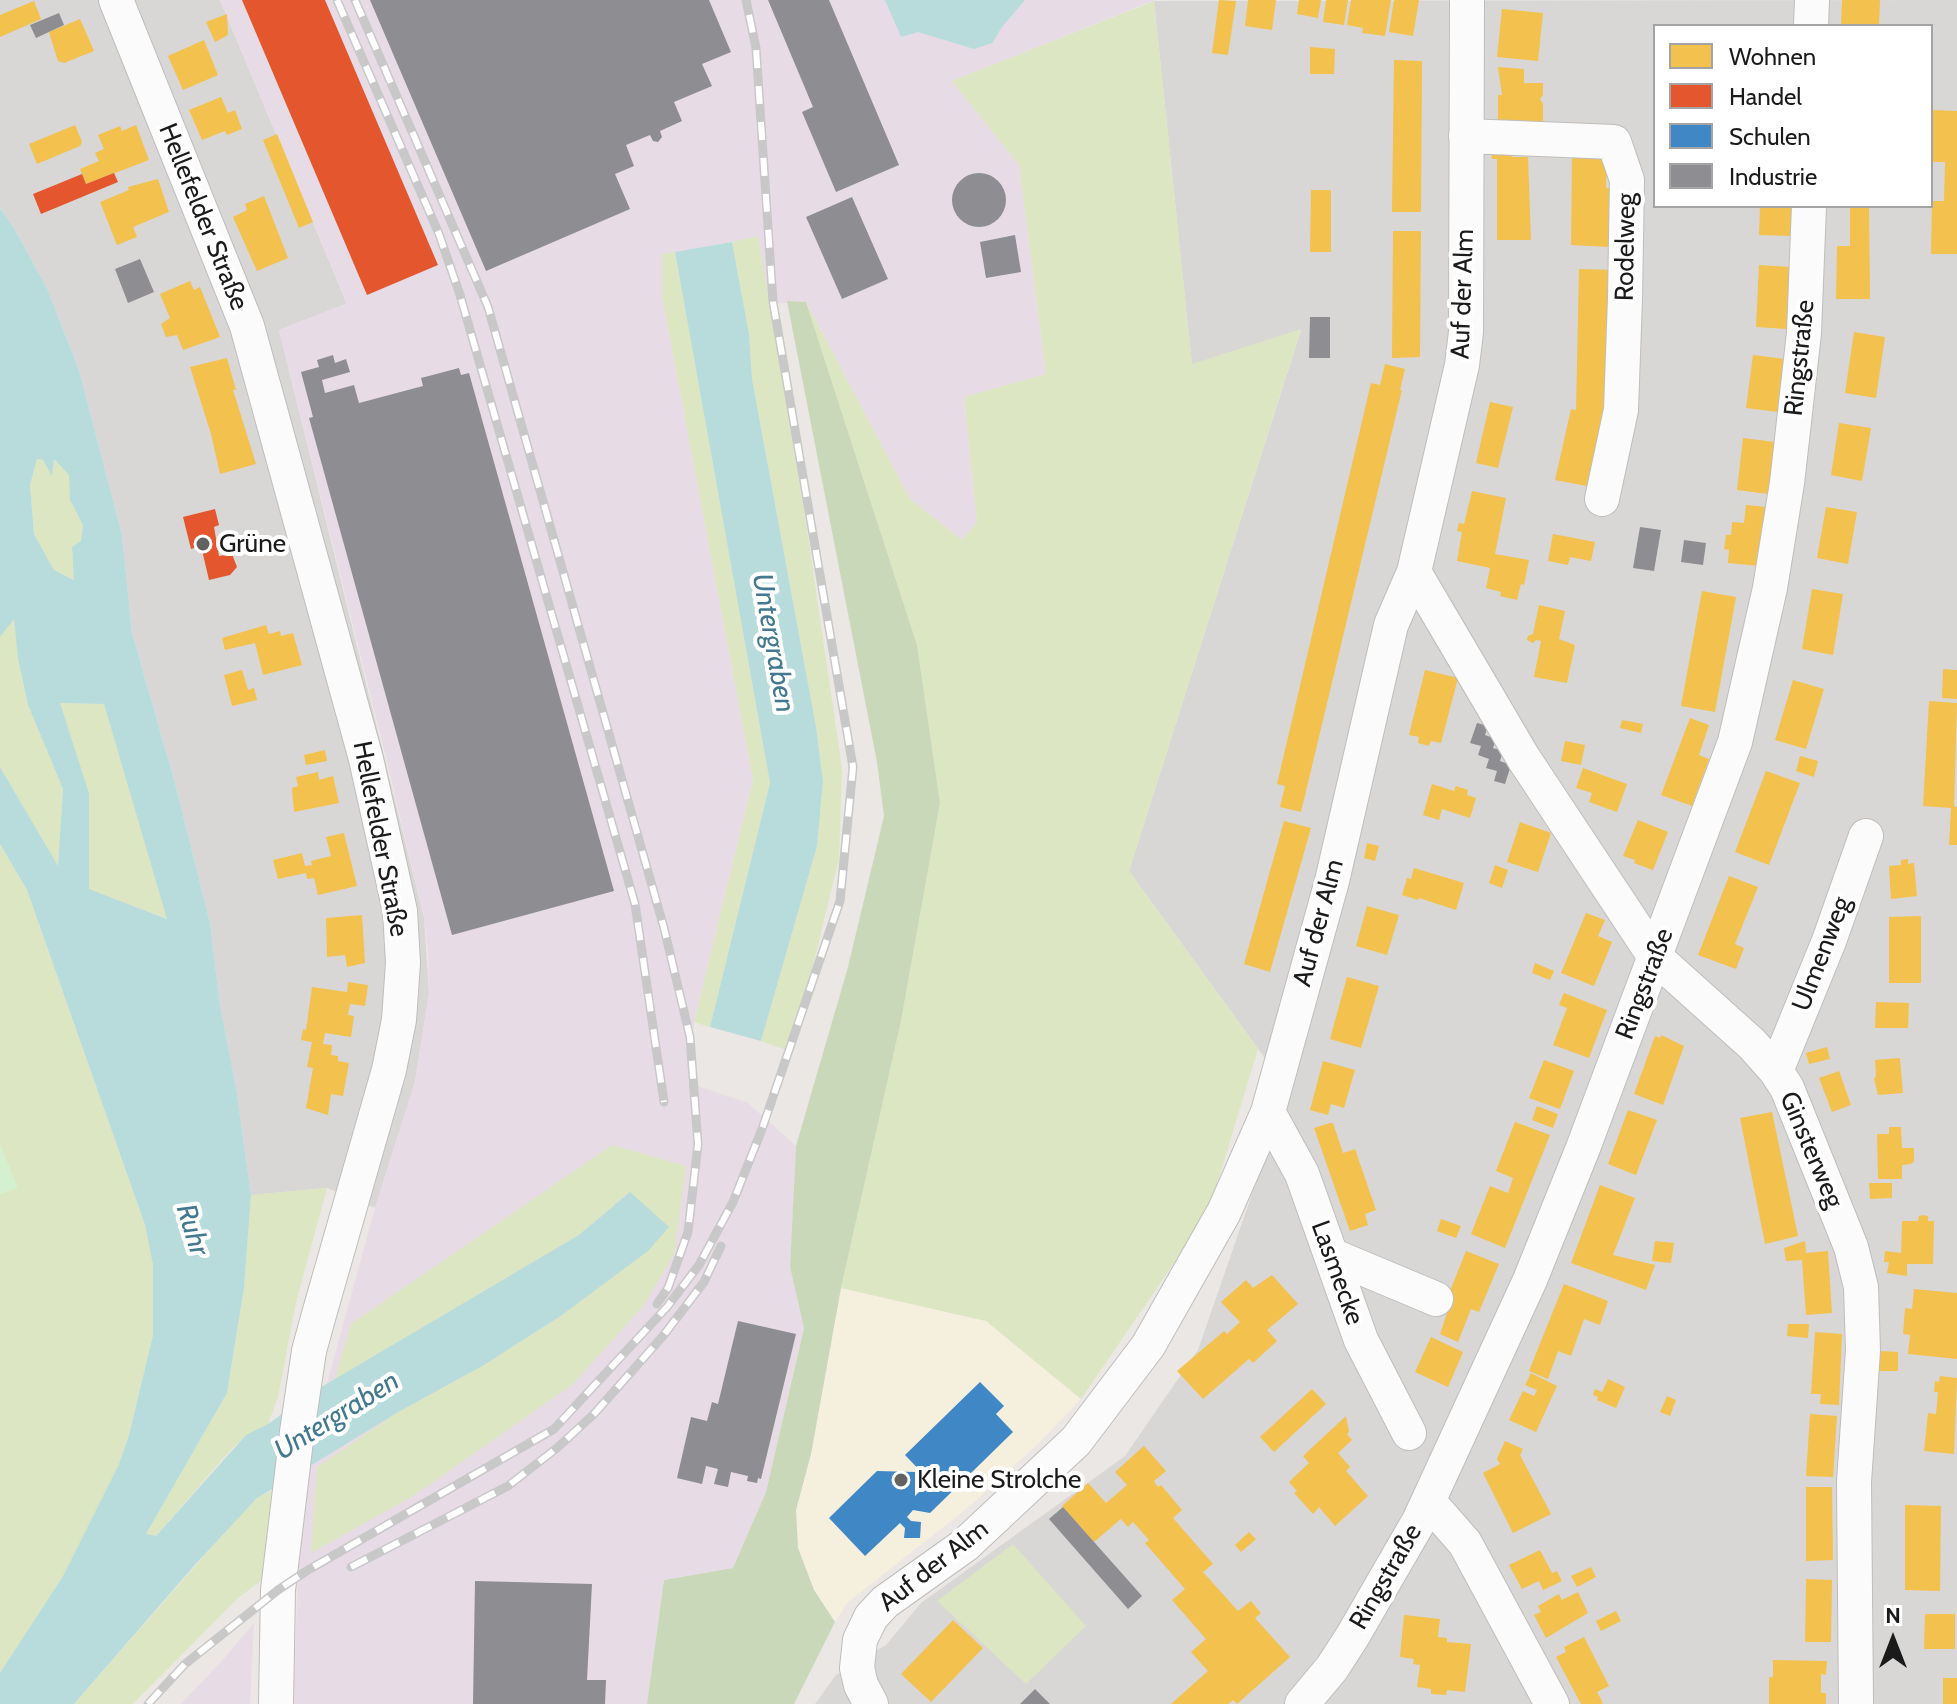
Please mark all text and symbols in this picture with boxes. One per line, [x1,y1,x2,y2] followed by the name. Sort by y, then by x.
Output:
[1653,24,1933,208] legend
[1729,42,1816,71] text: Wohnen
[1729,82,1802,111] text: Handel
[151,119,255,315] street label: Hellefelder Straße
[1729,122,1811,151] text: Schulen
[1729,162,1817,191] text: Industrie
[1609,193,1643,301] street label: Rodelweg
[1445,228,1481,360] street label: Auf der Alm
[1778,298,1822,418] street label: Ringstraße
[219,528,286,560] place label: Grüne
[194,535,212,553] marker: Grüne
[744,571,802,715] water label: Untergraben
[346,739,414,939] street label: Hellefelder Straße
[1287,856,1351,990] street label: Auf der Alm
[1786,892,1858,1016] street label: Ulmenweg
[1610,924,1680,1044] street label: Ringstraße
[1773,1087,1849,1213] street label: Ginsterweg
[168,1200,216,1260] water label: Ruhr
[1304,1217,1370,1329] street label: Lasmecke
[268,1364,406,1468] water label: Untergraben
[917,1464,1081,1496] place label: Kleine Strolche
[892,1471,910,1489] marker: Kleine Strolche
[873,1514,995,1618] street label: Auf der Alm
[1343,1519,1429,1635] street label: Ringstraße
[1853,1600,1933,1680] north arrow
[1885,1602,1901,1629] text: N

